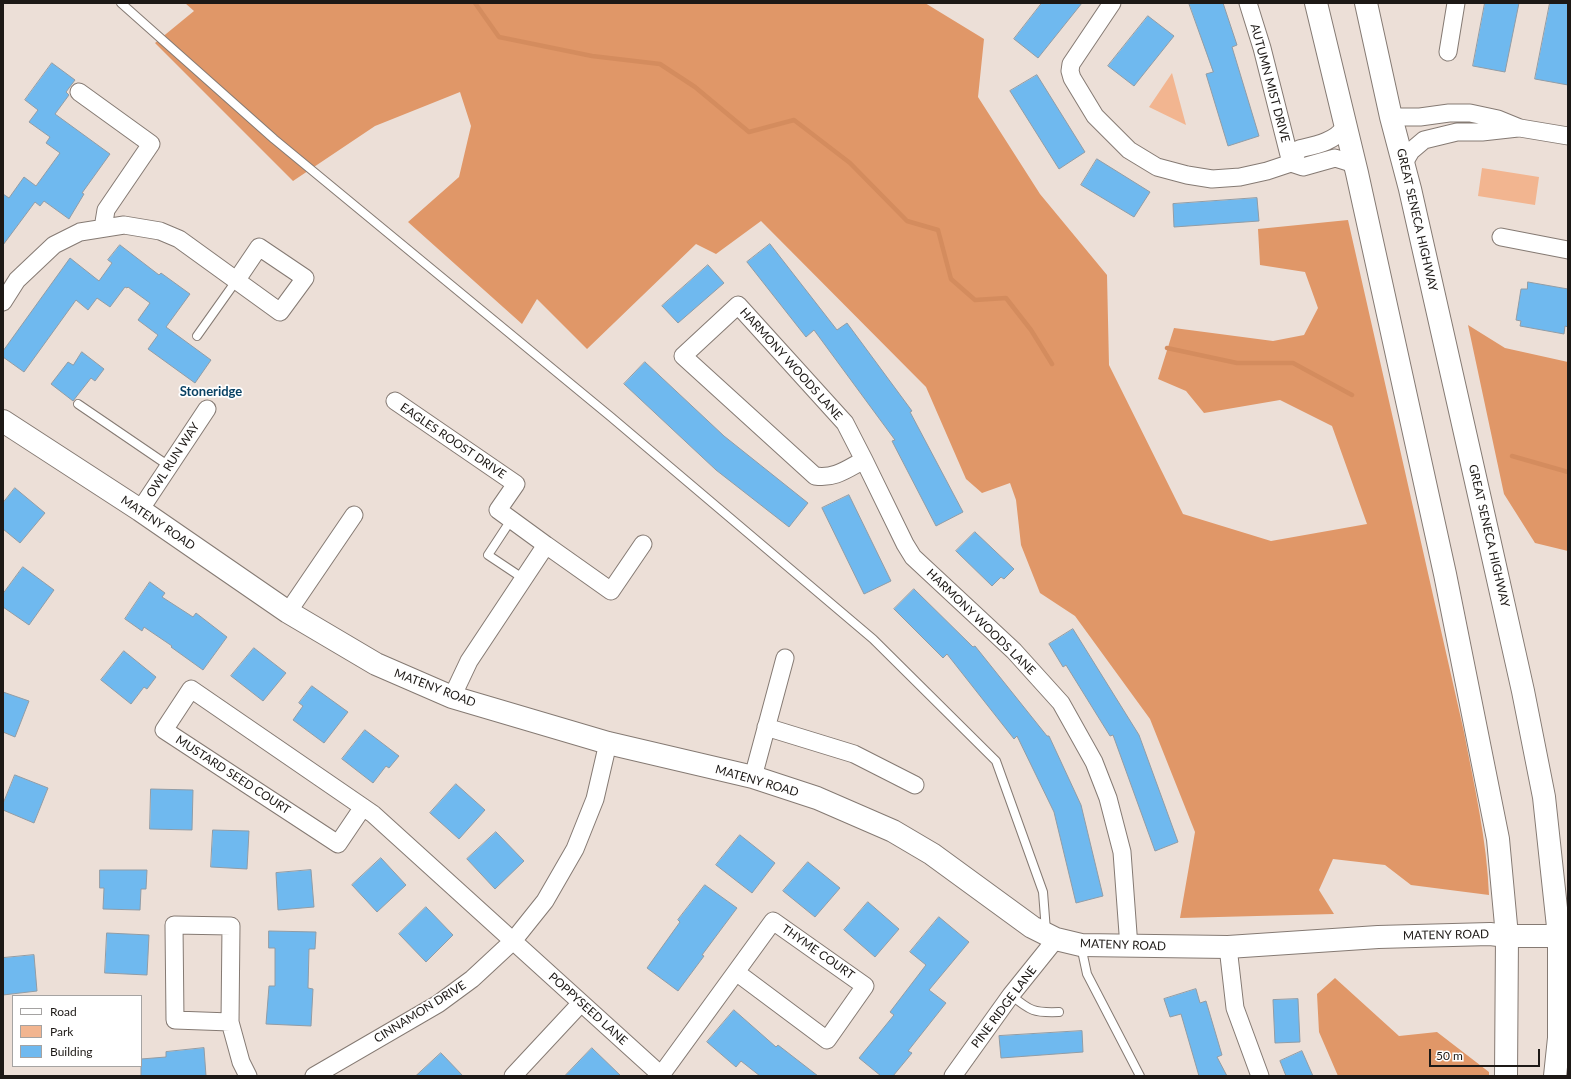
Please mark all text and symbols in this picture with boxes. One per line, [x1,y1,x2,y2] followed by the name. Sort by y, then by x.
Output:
[1247,22,1293,144] street label: AUTUMN MIST DRIVE
[1394,147,1440,293] street label: GREAT SENECA HIGHWAY
[737,305,845,423] street label: HARMONY WOODS LANE
[180,384,242,400] district label: Stoneridge
[397,400,509,482] street label: EAGLES ROOST DRIVE
[143,420,203,500] street label: OWL RUN WAY
[1466,463,1512,609] street label: GREAT SENECA HIGHWAY
[118,493,198,553] street label: MATENY ROAD
[924,566,1038,678] street label: HARMONY WOODS LANE
[392,666,478,710] street label: MATENY ROAD
[173,733,293,817] street label: MUSTARD SEED COURT
[714,762,800,800] street label: MATENY ROAD
[779,922,857,982] street label: THYME COURT
[1403,927,1489,943] street label: MATENY ROAD
[1080,936,1166,954] street label: MATENY ROAD
[968,963,1040,1051] street label: PINE RIDGE LANE
[546,970,630,1048] street label: POPPYSEED LANE
[371,978,469,1046] street label: CINNAMON DRIVE
[12,995,142,1067] legend
[50,1004,77,1019] text: Road
[50,1024,73,1039] text: Park
[1431,1041,1542,1067] scale bar
[50,1044,93,1059] text: Building
[1436,1048,1463,1063] text: 50 m

